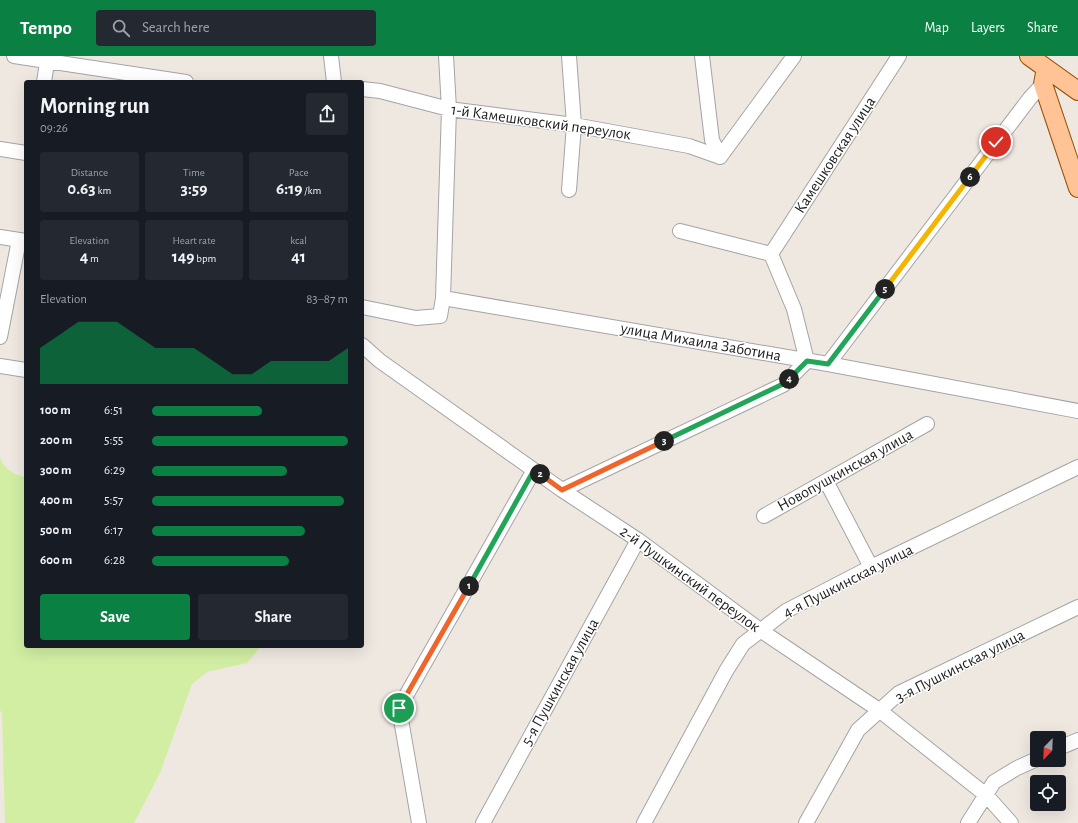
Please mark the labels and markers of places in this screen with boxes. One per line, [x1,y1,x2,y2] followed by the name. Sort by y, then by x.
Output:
[979,125,1013,159] pin
[960,167,980,187] pin: 6
[875,279,895,299] pin: 5
[779,369,799,389] pin: 4
[654,431,674,451] pin: 3
[530,464,550,484] pin: 2
[459,576,479,596] pin: 1
[382,691,416,725] pin

